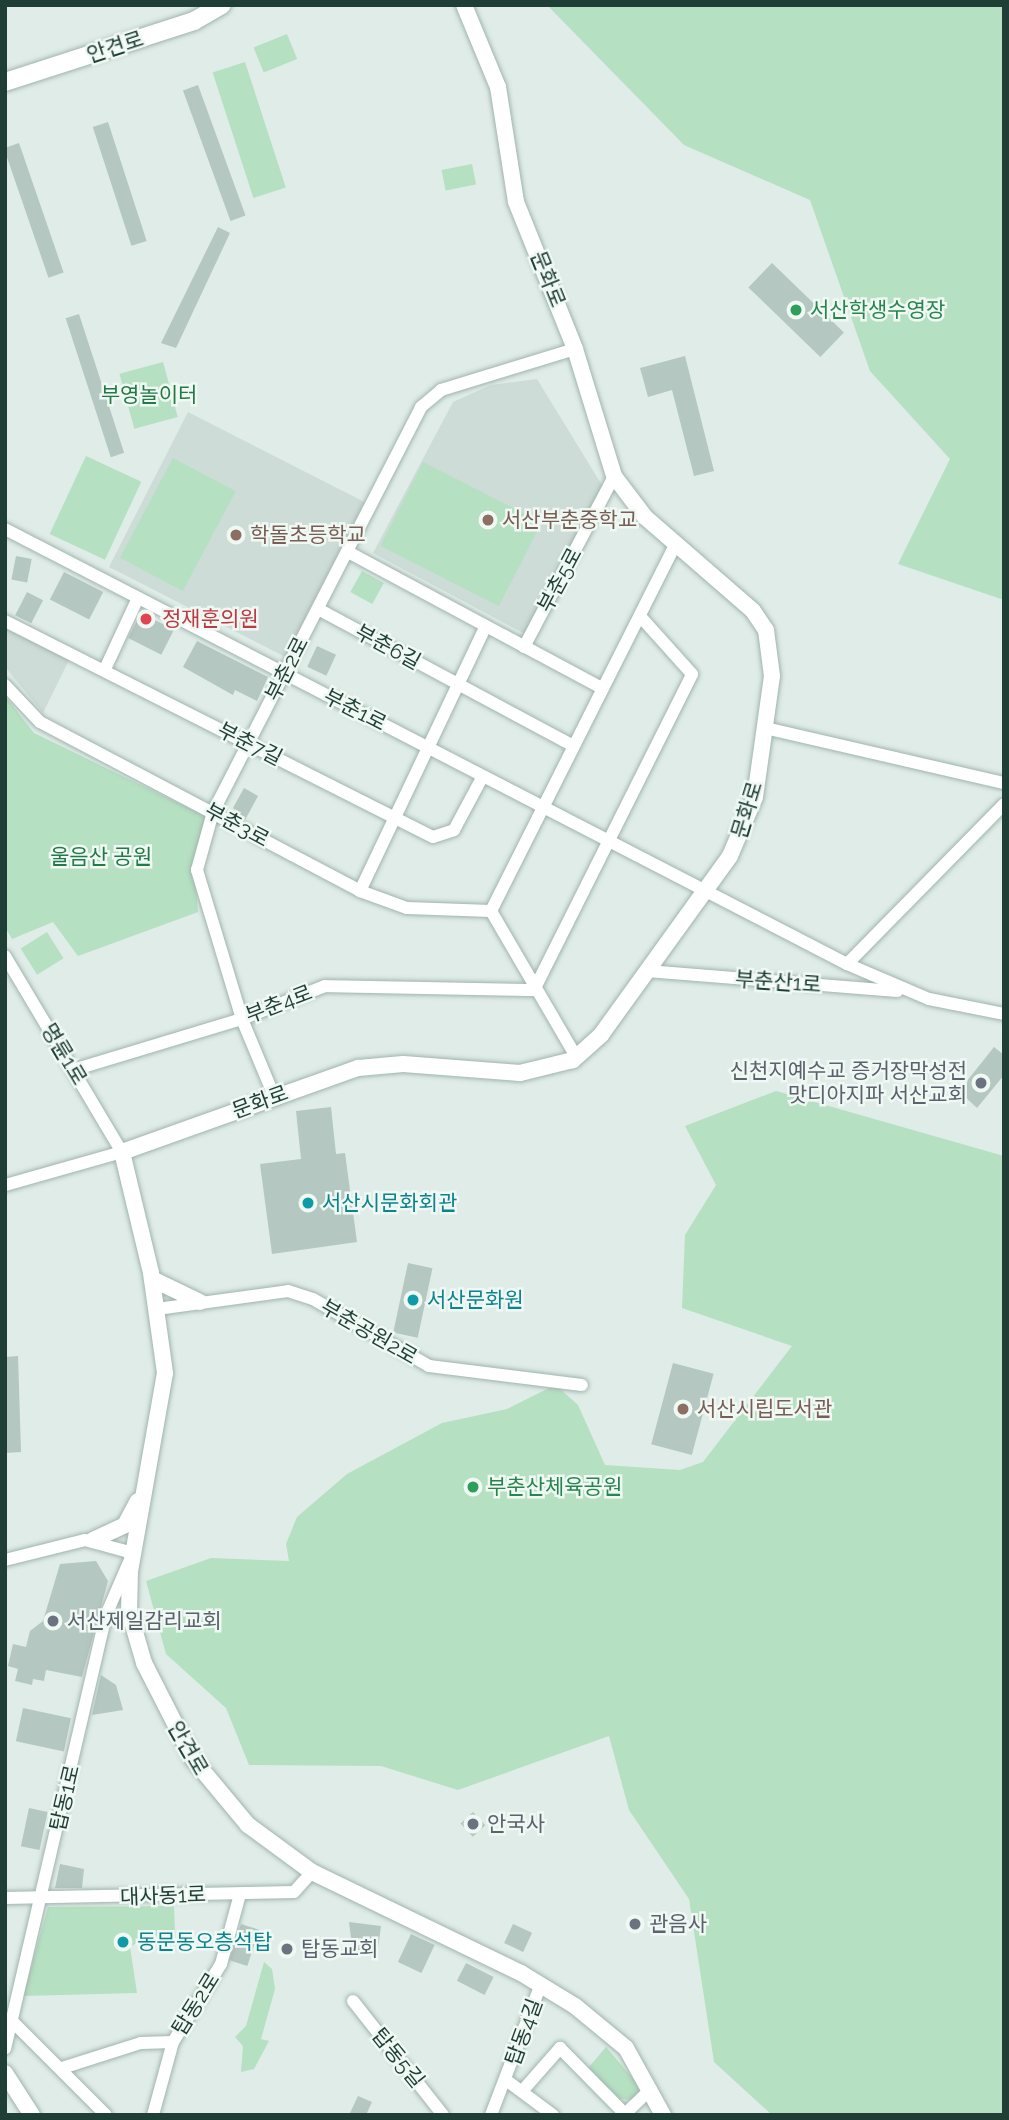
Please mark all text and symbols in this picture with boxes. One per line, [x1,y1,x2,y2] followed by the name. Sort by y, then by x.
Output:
[84,26,146,68] street label: 안견로
[525,247,571,311] street label: 문화로
[810,297,945,323] place label: 서산학생수영장
[788,302,804,318] marker: 서산학생수영장
[101,382,197,408] park label: 부영놀이터
[502,507,637,533] place label: 서산부춘중학교
[480,512,496,528] marker: 서산부춘중학교
[250,522,366,548] place label: 학돌초등학교
[228,527,244,543] marker: 학돌초등학교
[533,543,587,617] street label: 부춘5로
[162,606,259,632] place label: 정재훈의원
[136,609,156,629] marker: 정재훈의원
[351,619,425,675] street label: 부춘6길
[260,633,314,705] street label: 부춘2로
[319,684,391,736] street label: 부춘1로
[213,717,287,771] street label: 부춘7길
[726,779,768,841] street label: 문화로
[201,798,273,852] street label: 부춘3로
[50,844,152,870] park label: 울음산 공원
[734,966,822,998] street label: 부춘산1로
[242,980,316,1028] street label: 부춘4로
[36,1019,92,1089] street label: 명륜1로
[730,1058,967,1108] place label: 신천지예수교 증거장막성전 맛디아지파 서산교회
[973,1075,989,1091] marker: 신천지예수교 증거장막성전 맛디아지파 서산교회
[228,1080,292,1124] street label: 문화로
[322,1190,457,1216] place label: 서산시문화회관
[300,1195,316,1211] marker: 서산시문화회관
[427,1287,524,1313] place label: 서산문화원
[405,1292,421,1308] marker: 서산문화원
[316,1294,422,1370] street label: 부춘공원2로
[697,1396,832,1422] place label: 서산시립도서관
[675,1401,691,1417] marker: 서산시립도서관
[487,1474,622,1500] place label: 부춘산체육공원
[465,1479,481,1495] marker: 부춘산체육공원
[67,1608,222,1634] place label: 서산제일감리교회
[45,1613,61,1629] marker: 서산제일감리교회
[163,1717,213,1779] street label: 안견로
[45,1763,85,1833] street label: 탑동1로
[487,1811,545,1837] place label: 안국사
[465,1816,481,1832] marker: 안국사
[119,1882,207,1910] street label: 대사동1로
[649,1911,707,1937] place label: 관음사
[627,1916,643,1932] marker: 관음사
[137,1929,272,1955] place label: 동문동오층석탑
[115,1934,131,1950] marker: 동문동오층석탑
[301,1936,378,1962] place label: 탑동교회
[279,1941,295,1957] marker: 탑동교회
[167,1968,225,2040] street label: 탑동2로
[500,1995,548,2069] street label: 탑동4길
[366,2023,430,2093] street label: 탑동5길

